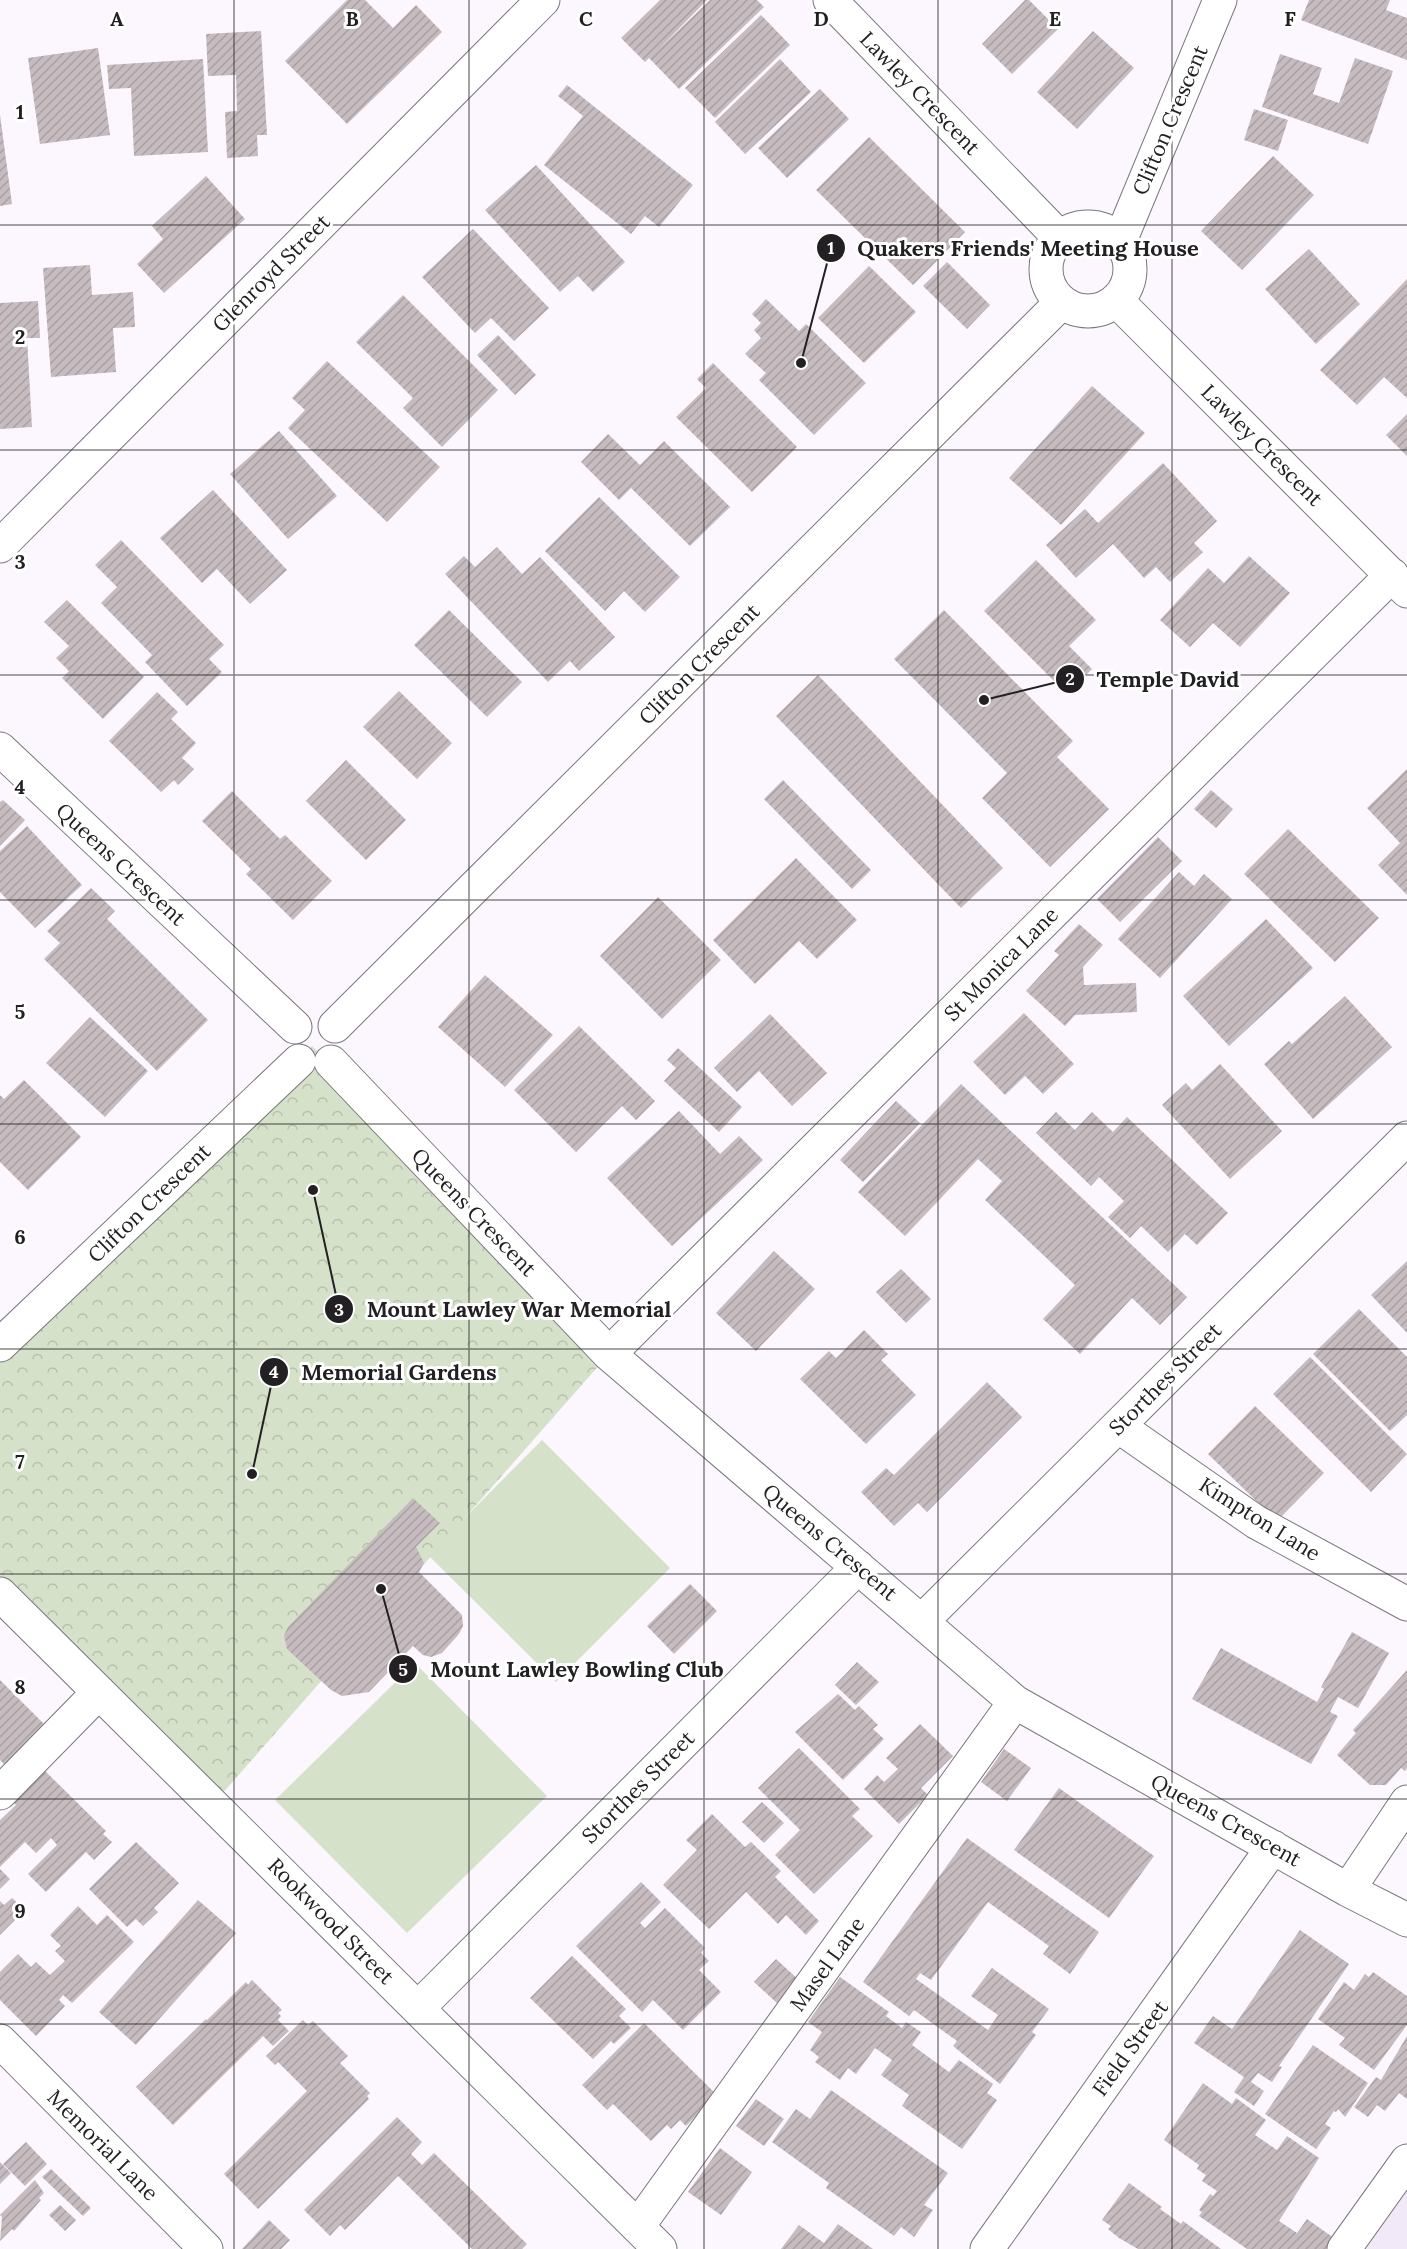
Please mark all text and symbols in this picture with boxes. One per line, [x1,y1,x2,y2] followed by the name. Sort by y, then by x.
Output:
[110,6,124,31] text: A
[345,6,359,31] text: B
[579,6,593,31] text: C
[813,6,829,31] text: D
[1049,6,1061,31] text: E
[1284,6,1296,31] text: F
[854,26,986,161] street label: Lawley Crescent
[1126,40,1214,199] street label: Clifton Crescent
[16,99,24,124] text: 1
[207,208,336,337] street label: Glenroyd Street
[816,228,1211,268] callout: Quakers Friends' Meeting House
[857,234,1199,262] text: Quakers Friends' Meeting House
[827,236,835,259] text: 1
[15,324,25,349] text: 2
[1195,378,1329,512] street label: Lawley Crescent
[14,549,26,574] text: 3
[633,597,766,730] street label: Clifton Crescent
[1055,659,1251,699] callout: Temple David
[1097,665,1239,693] text: Temple David
[1065,667,1075,690] text: 2
[15,774,26,799] text: 4
[50,797,192,932] street label: Queens Crescent
[938,901,1064,1027] street label: St Monica Lane
[15,999,26,1024] text: 5
[82,1137,217,1268] street label: Clifton Crescent
[406,1142,543,1282] street label: Queens Crescent
[14,1224,26,1249] text: 6
[324,1289,683,1329] callout: Mount Lawley War Memorial
[367,1295,671,1323] text: Mount Lawley War Memorial
[334,1298,344,1321] text: 3
[1103,1316,1228,1441] street label: Storthes Street
[259,1352,509,1392] callout: Memorial Gardens
[301,1358,497,1386] text: Memorial Gardens
[269,1360,279,1383] text: 4
[15,1449,25,1474] text: 7
[1194,1471,1326,1567] street label: Kimpton Lane
[757,1478,904,1607] street label: Queens Crescent
[388,1649,736,1689] callout: Mount Lawley Bowling Club
[430,1655,724,1683] text: Mount Lawley Bowling Club
[398,1658,408,1681] text: 5
[14,1674,26,1699] text: 8
[576,1724,701,1849] street label: Storthes Street
[1146,1768,1307,1873] street label: Queens Crescent
[262,1852,400,1990] street label: Rookwood Street
[14,1898,26,1923] text: 9
[784,1912,870,2016] street label: Masel Lane
[1086,1994,1174,2101] street label: Field Street
[42,2084,164,2206] street label: Memorial Lane

